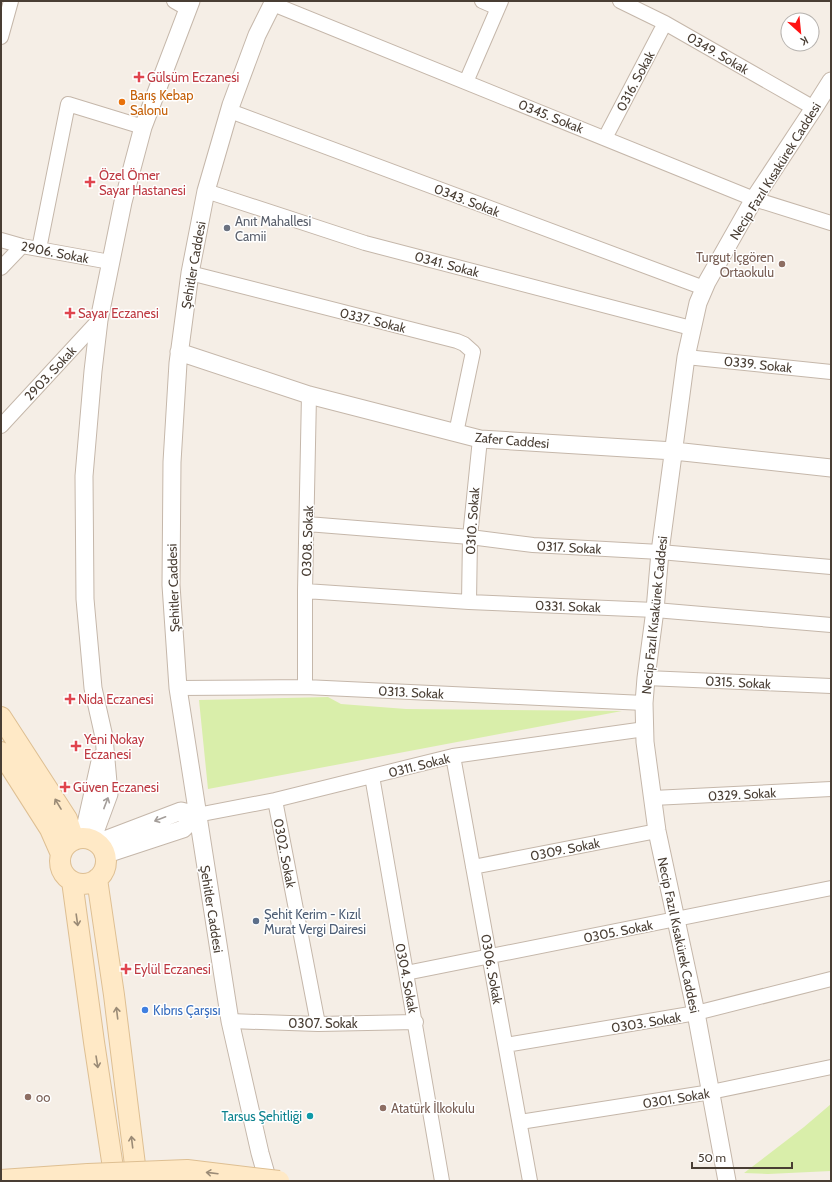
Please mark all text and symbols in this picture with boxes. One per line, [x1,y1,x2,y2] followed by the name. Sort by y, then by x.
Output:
[780,12,820,52] north arrow
[684,29,752,77] street label: 0349. Sokak
[798,33,811,49] text: K
[612,48,658,114] street label: 0316. Sokak
[147,69,239,85] place label: Gülsüm Eczanesi
[134,72,144,82] marker: Gülsüm Eczanesi
[130,87,193,118] place label: Barış Kebap Salonu
[516,96,586,136] street label: 0345. Sokak
[117,97,127,107] marker: Barış Kebap Salonu
[726,99,824,243] street label: Necip Fazıl Kısakürek Caddesi
[99,167,186,198] place label: Özel Ömer Sayar Hastanesi
[84,176,96,188] marker: Özel Ömer Sayar Hastanesi
[432,180,502,220] street label: 0343. Sokak
[235,213,311,244] place label: Anıt Mahallesi Camii
[177,220,209,310] street label: Şehitler Caddesi
[222,223,232,233] marker: Anıt Mahallesi Camii
[20,238,90,266] street label: 2906. Sokak
[413,248,481,280] street label: 0341. Sokak
[696,249,774,280] place label: Turgut İçgören Ortaokulu
[777,259,787,269] marker: Turgut İçgören Ortaokulu
[338,304,408,336] street label: 0337. Sokak
[78,305,159,321] place label: Sayar Eczanesi
[65,308,75,318] marker: Sayar Eczanesi
[21,342,79,404] street label: 2903. Sokak
[723,352,793,376] street label: 0339. Sokak
[474,429,550,451] street label: Zafer Caddesi
[462,487,482,555] street label: 0310. Sokak
[298,505,316,577] street label: 0308. Sokak
[638,535,670,695] street label: Necip Fazıl Kısakürek Caddesi
[536,537,602,557] street label: 0317. Sokak
[163,543,183,633] street label: Şehitler Caddesi
[535,597,601,615] street label: 0331. Sokak
[705,672,771,692] street label: 0315. Sokak
[378,682,444,702] street label: 0313. Sokak
[78,691,154,707] place label: Nida Eczanesi
[65,694,75,704] marker: Nida Eczanesi
[83,731,145,762] place label: Yeni Nokay Eczanesi
[71,741,81,751] marker: Yeni Nokay Eczanesi
[387,750,452,780] street label: 0311. Sokak
[73,779,159,795] place label: Güven Eczanesi
[60,782,70,792] marker: Güven Eczanesi
[708,784,777,804] street label: 0329. Sokak
[54,798,62,810] one-way arrow
[102,798,110,810] one-way arrow
[154,816,166,824] one-way arrow
[270,817,300,889] street label: 0302. Sokak
[529,834,601,864] street label: 0309. Sokak
[655,856,703,1014] street label: Necip Fazıl Kısakürek Caddesi
[197,864,227,954] street label: Şehitler Caddesi
[264,906,366,937] place label: Şehit Kerim - Kızıl Murat Vergi Dairesi
[73,913,81,926] one-way arrow
[251,916,261,926] marker: Şehit Kerim - Kızıl Murat Vergi Dairesi
[582,916,654,946] street label: 0305. Sokak
[478,933,506,1005] street label: 0306. Sokak
[392,942,422,1014] street label: 0304. Sokak
[134,961,211,977] place label: Eylül Eczanesi
[121,964,131,974] marker: Eylül Eczanesi
[153,1002,220,1018] place label: Kıbrıs Çarşısı
[140,1005,150,1015] marker: Kıbrıs Çarşısı
[113,1007,120,1020] one-way arrow
[610,1009,682,1035] street label: 0303. Sokak
[288,1015,358,1031] street label: 0307. Sokak
[93,1055,101,1068] one-way arrow
[641,1085,711,1111] street label: 0301. Sokak
[36,1089,50,1105] place label: oo
[23,1092,33,1102] marker: oo
[391,1100,475,1116] place label: Atatürk İlkokulu
[378,1103,388,1113] marker: Atatürk İlkokulu
[222,1108,302,1124] place label: Tarsus Şehitliği
[305,1111,315,1121] marker: Tarsus Şehitliği
[128,1136,136,1149] one-way arrow
[692,1144,792,1170] scale bar
[698,1150,726,1165] text: 50 m
[206,1169,219,1177] one-way arrow

